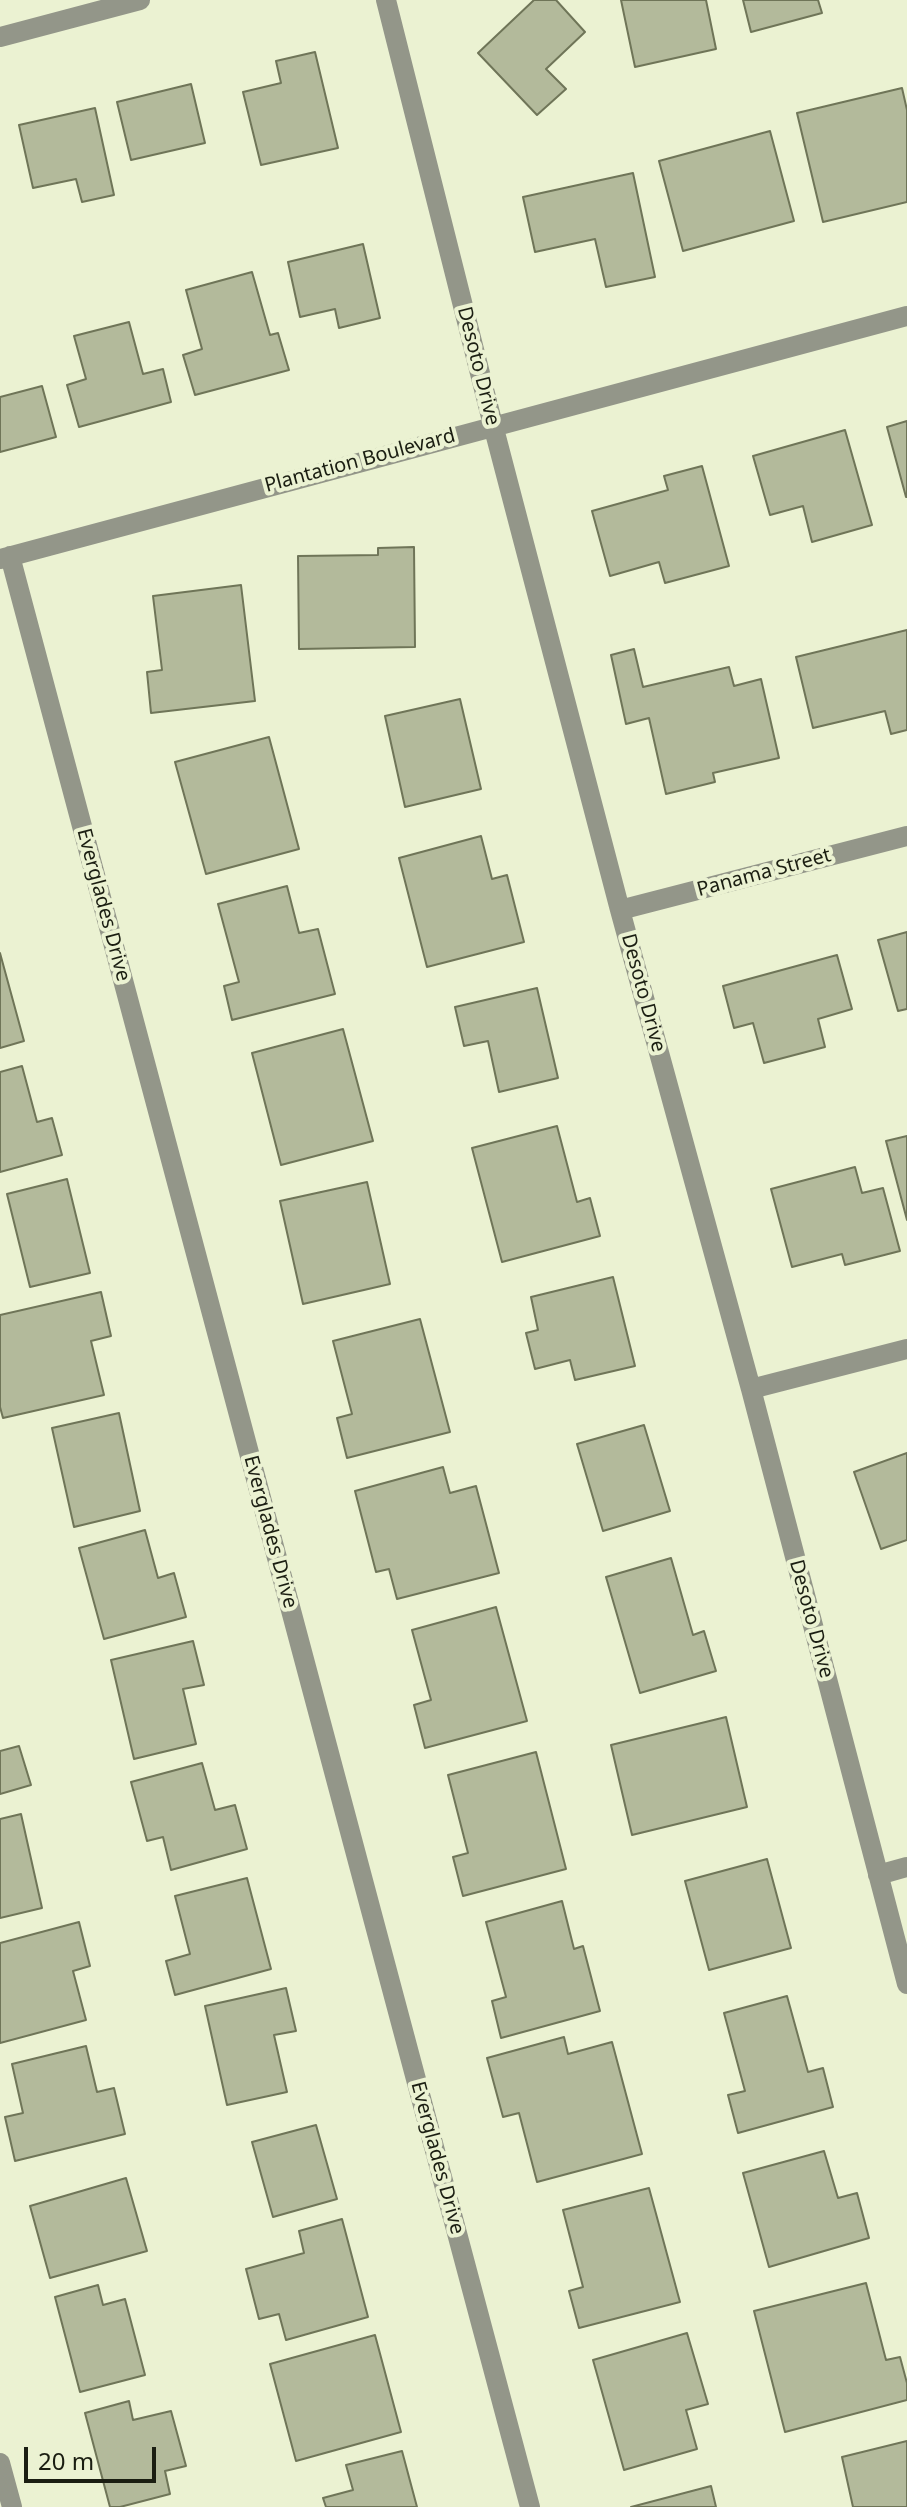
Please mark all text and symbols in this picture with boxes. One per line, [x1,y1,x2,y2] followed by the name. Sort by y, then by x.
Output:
[452,304,504,428] street label: Desoto Drive
[262,424,458,498] street label: Plantation Boulevard
[71,826,135,984] street label: Everglades Drive
[694,844,834,902] street label: Panama Street
[616,931,670,1055] street label: Desoto Drive
[238,1453,302,1611] street label: Everglades Drive
[784,1557,838,1681] street label: Desoto Drive
[405,2079,469,2237] street label: Everglades Drive
[28,2431,160,2481] scale bar
[38,2444,94,2477] text: 20 m

